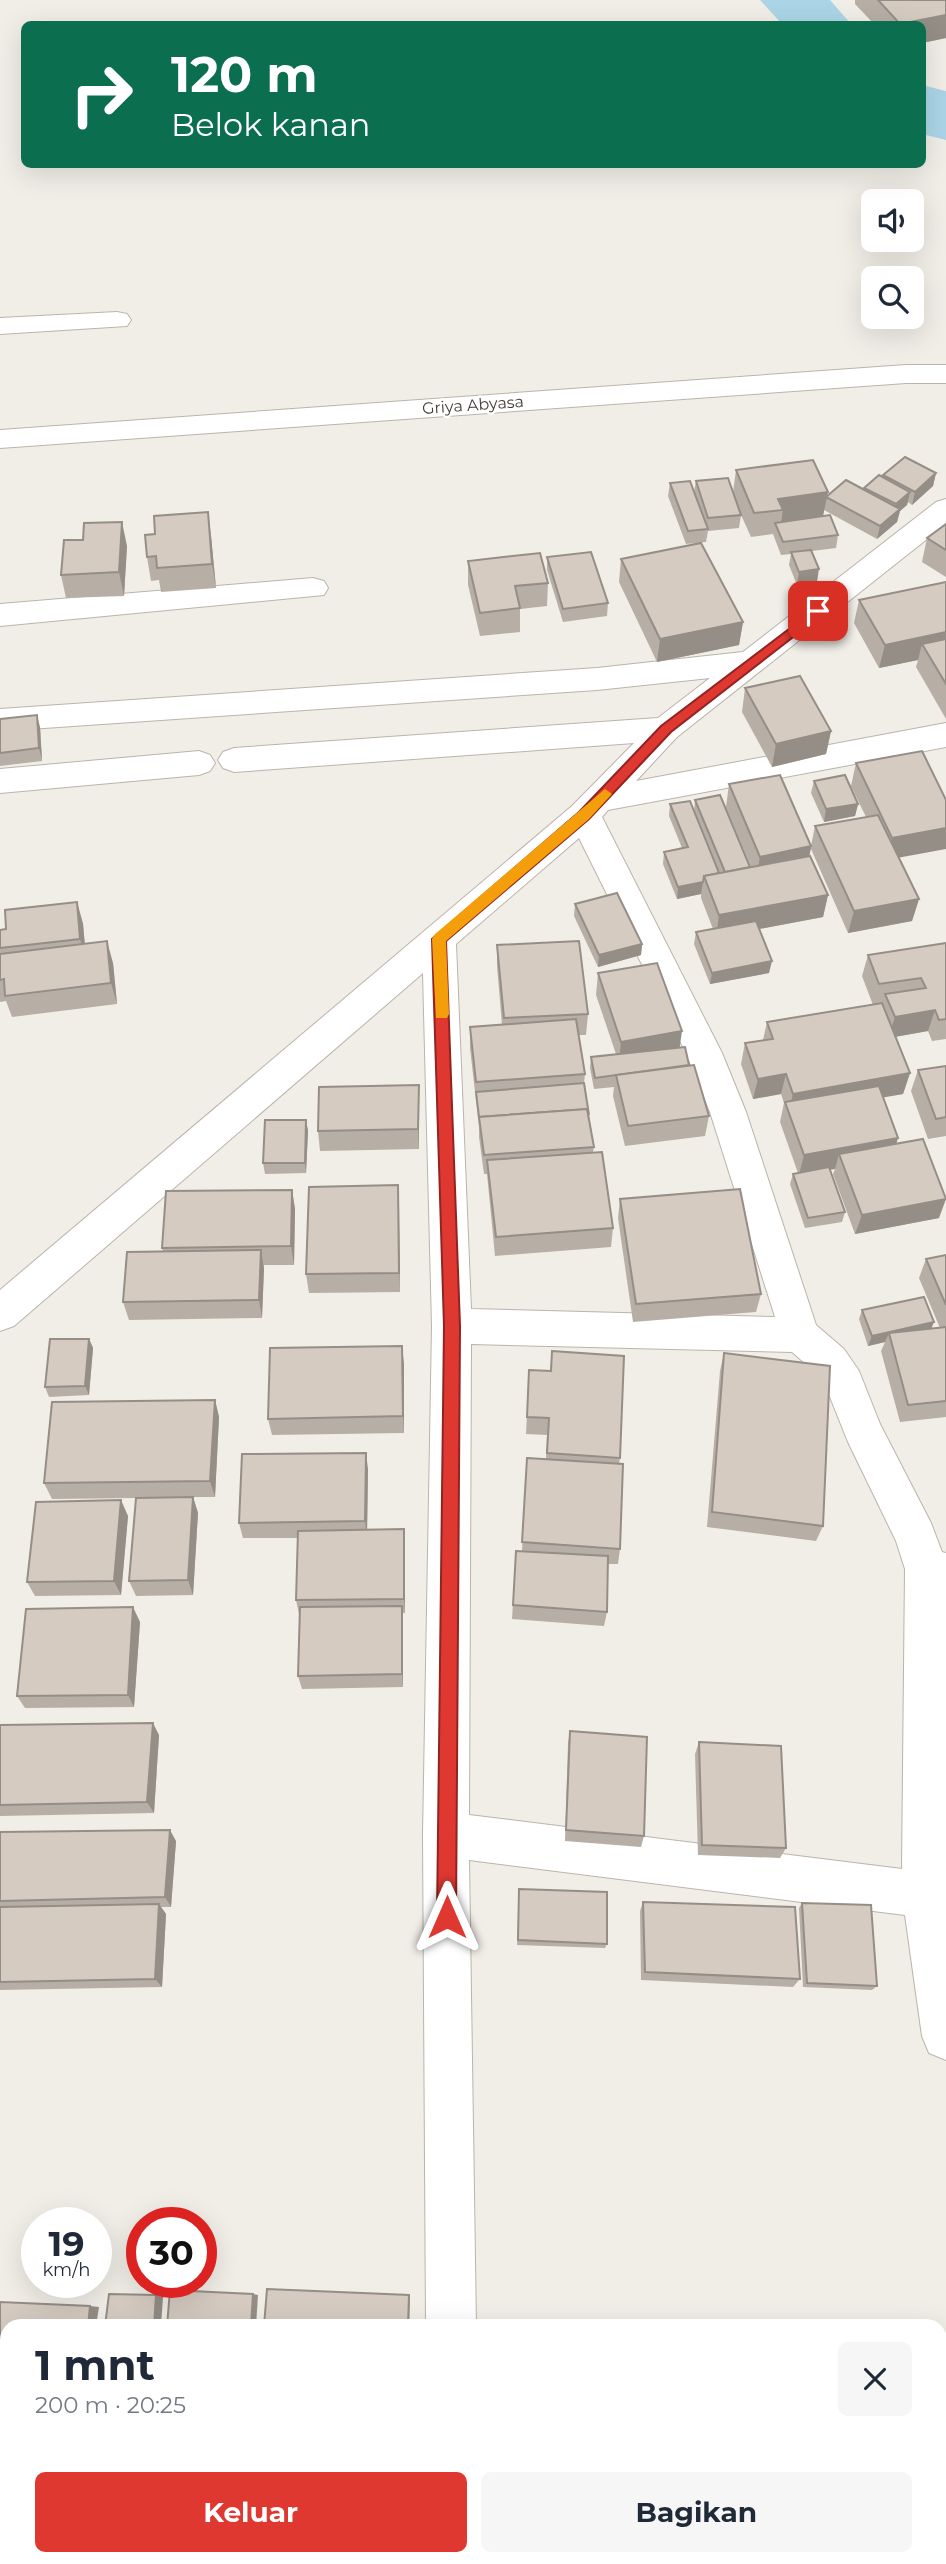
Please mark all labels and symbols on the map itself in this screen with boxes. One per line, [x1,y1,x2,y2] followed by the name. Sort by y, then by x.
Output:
[421,392,525,418] street label: Griya Abyasa
[788,581,848,641] pin
[410,1880,484,1954] position arrow
[126,2207,217,2298] speed limit sign: 30

